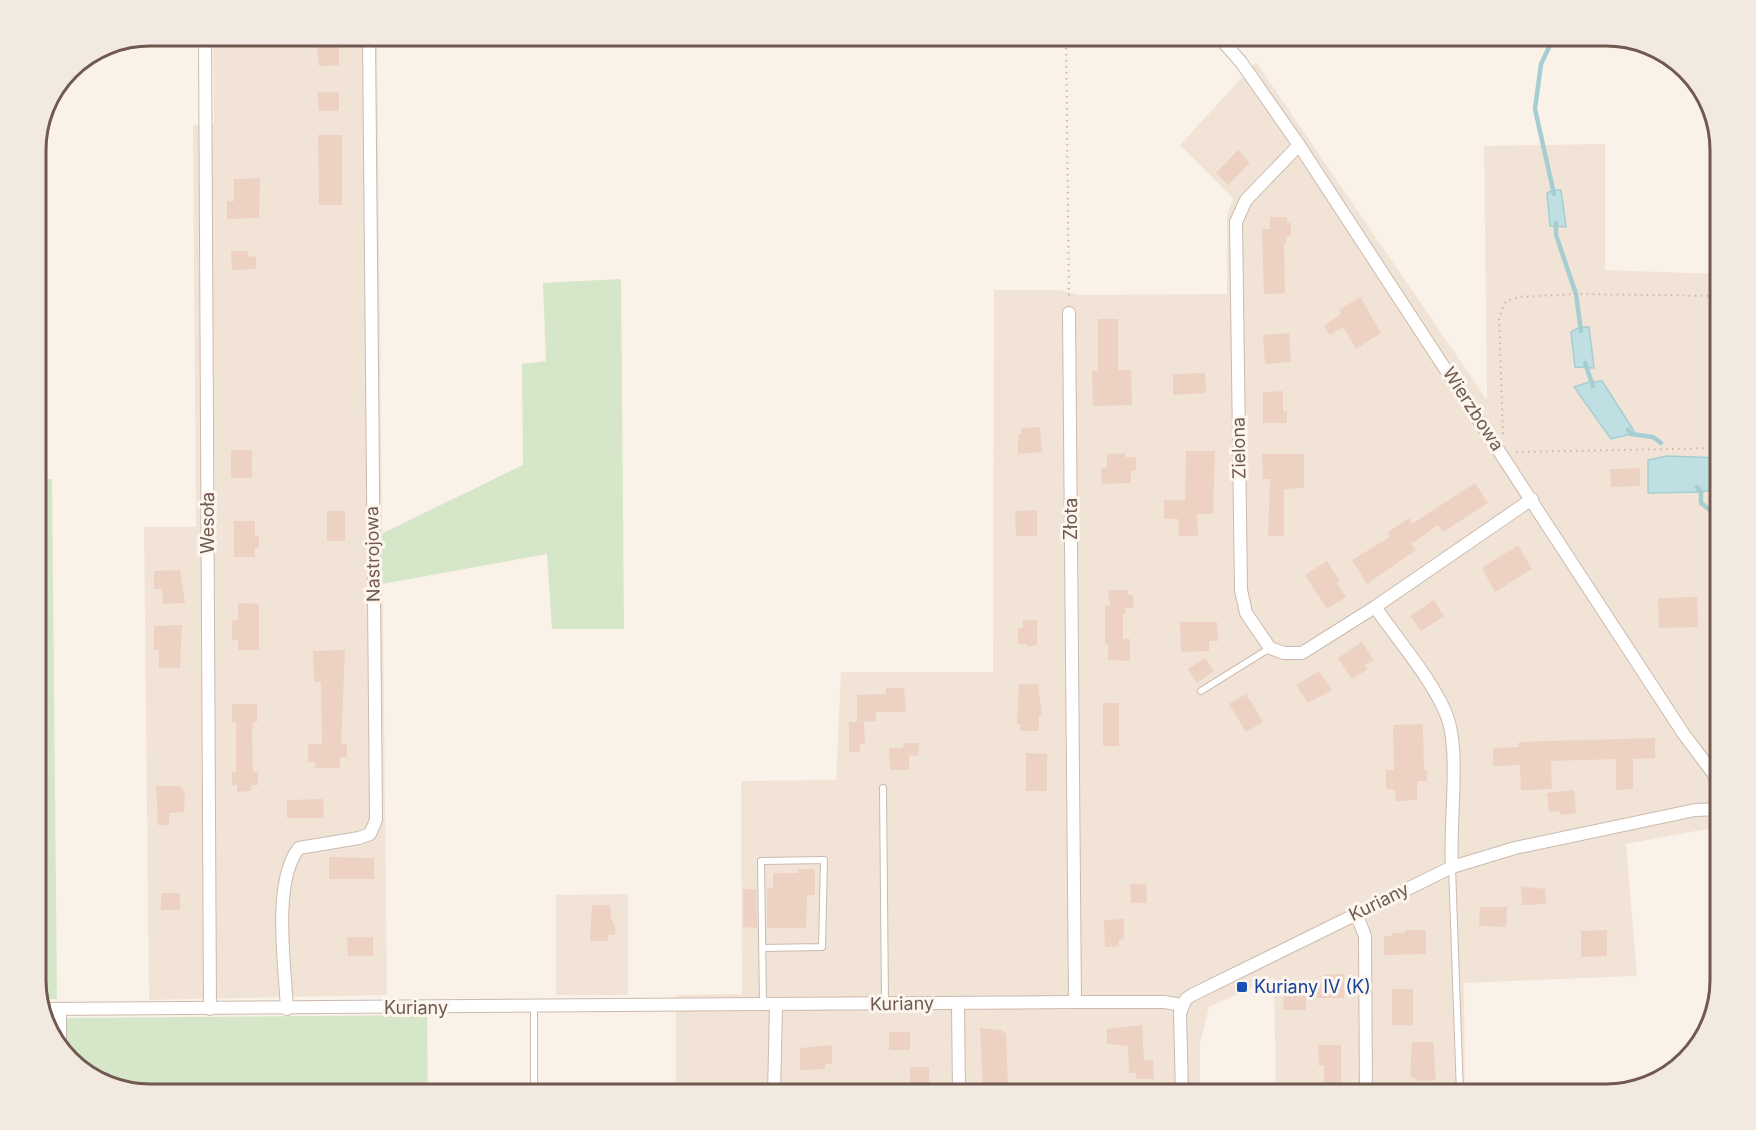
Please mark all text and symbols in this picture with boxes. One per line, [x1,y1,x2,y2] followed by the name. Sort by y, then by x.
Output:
[1439,363,1508,455] street label: Wierzbowa
[1227,417,1250,479] street label: Zielona
[197,492,218,554] street label: Wesoła
[1060,498,1081,540] street label: Złota
[361,506,384,602] street label: Nastrojowa
[1345,878,1412,925] street label: Kuriany
[1254,976,1371,997] place label: Kuriany IV (K)
[1235,980,1249,994] marker: Kuriany IV (K)
[870,992,934,1015] street label: Kuriany
[384,997,448,1018] street label: Kuriany

